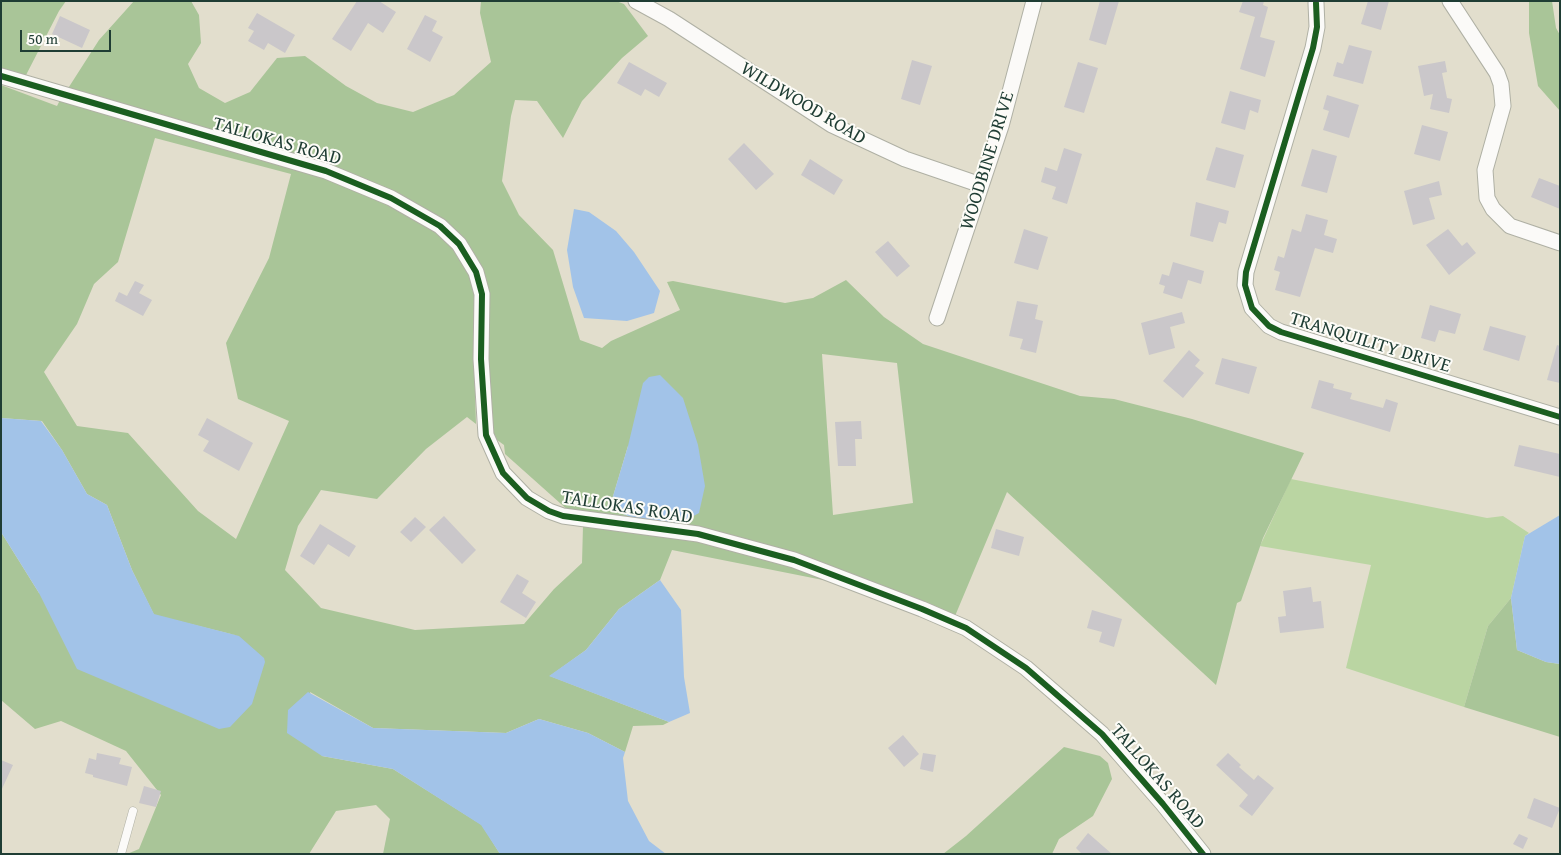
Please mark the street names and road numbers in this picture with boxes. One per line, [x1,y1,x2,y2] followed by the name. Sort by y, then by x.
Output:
[736,58,870,150] street label: WILDWOOD ROAD
[956,89,1020,233] street label: WOODBINE DRIVE
[210,113,344,171] street label: TALLOKAS ROAD
[1287,308,1453,378] street label: TRANQUILITY DRIVE
[560,486,694,530] street label: TALLOKAS ROAD
[1105,720,1209,834] street label: TALLOKAS ROAD

